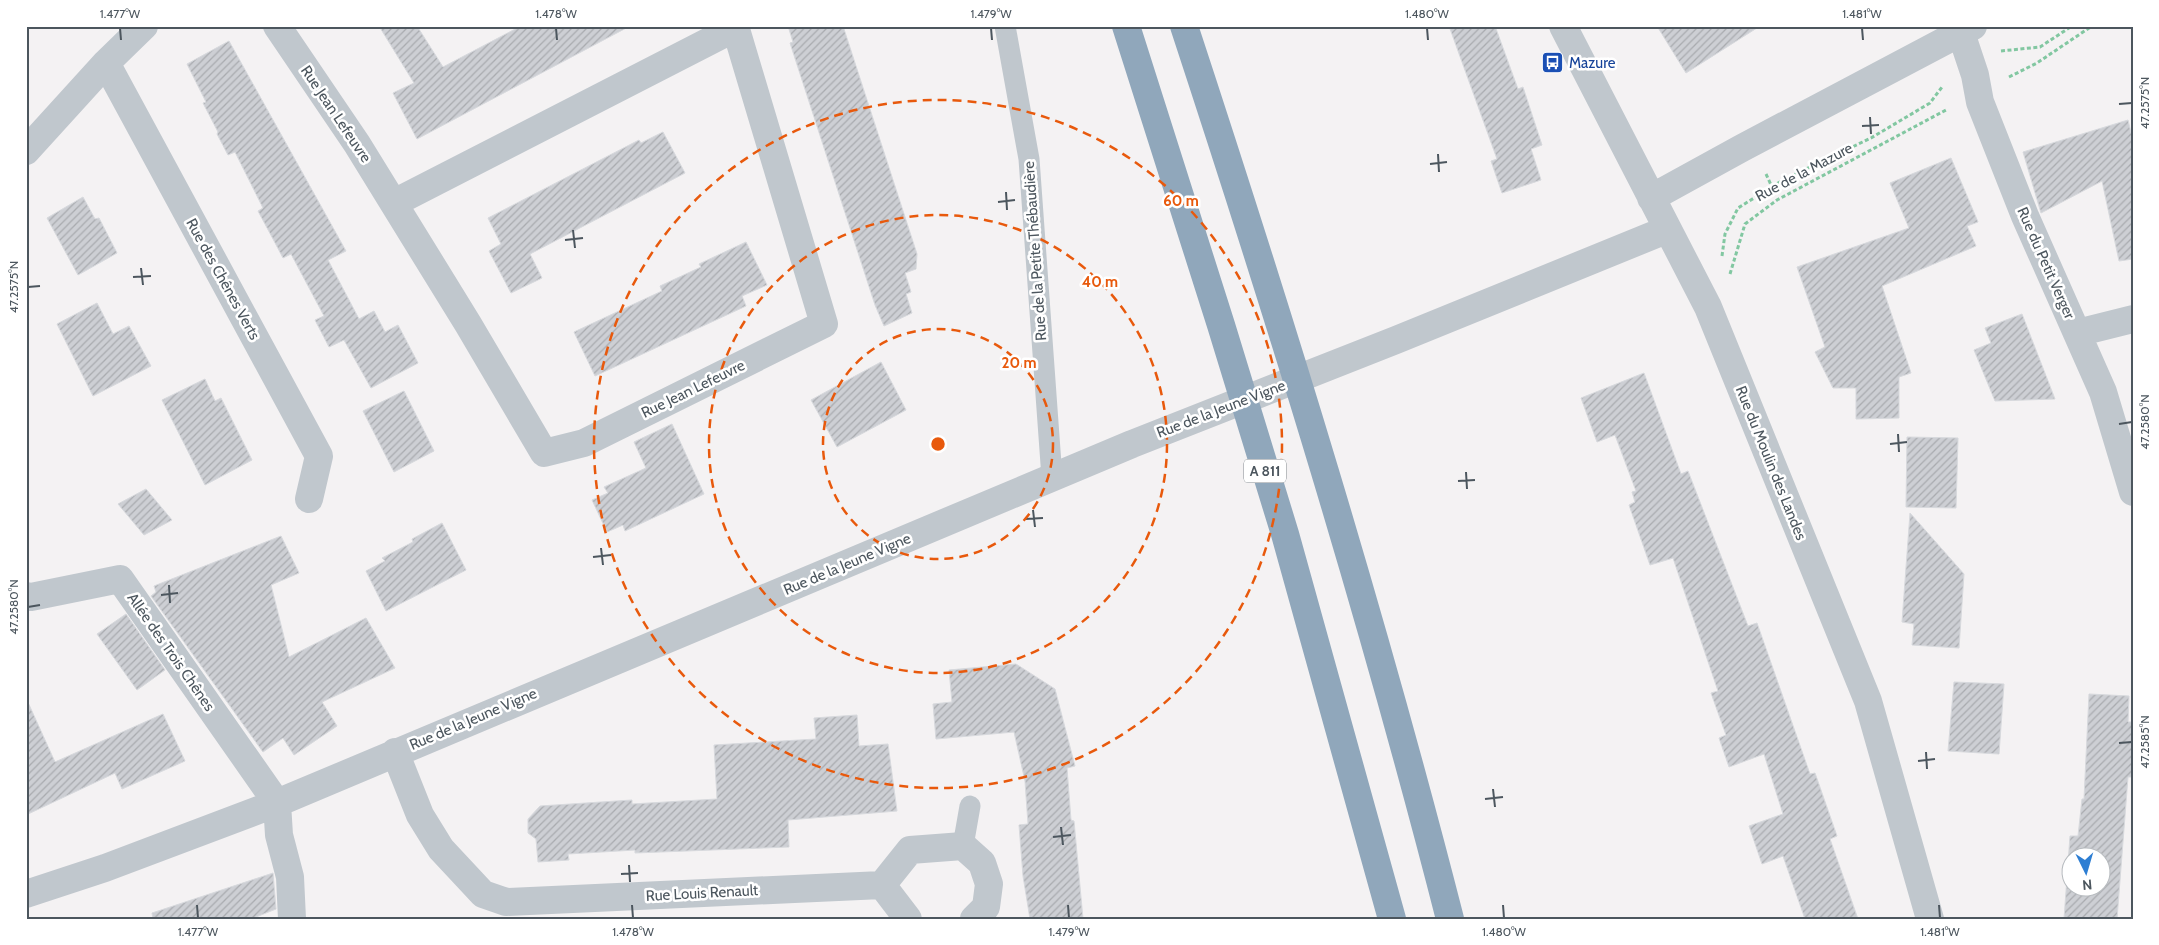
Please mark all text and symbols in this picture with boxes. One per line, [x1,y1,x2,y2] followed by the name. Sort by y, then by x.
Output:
[100,6,141,21] text: 1.477°W
[535,6,577,21] text: 1.478°W
[970,6,1012,21] text: 1.479°W
[1405,6,1450,21] text: 1.480°W
[1842,6,1882,21] text: 1.481°W
[1541,51,1565,75] bus stop icon: Mazure
[1569,54,1616,72] place label: Mazure
[297,62,375,166] street label: Rue Jean Lefeuvre
[2137,77,2152,129] text: 47.2575°N
[1752,139,1856,205] street label: Rue de la Mazure
[1020,160,1050,341] street label: Rue de la Petite Thébaudière
[1163,192,1199,210] text: 60 m
[2013,204,2079,322] street label: Rue du Petit Verger
[182,215,264,343] street label: Rue des Chênes Verts
[6,261,21,313] text: 47.2575°N
[1082,273,1118,291] text: 40 m
[1002,354,1036,372] text: 20 m
[638,356,748,422] street label: Rue Jean Lefeuvre
[1154,376,1288,442] street label: Rue de la Jeune Vigne
[1732,383,1810,543] street label: Rue du Moulin des Landes
[2137,394,2152,450] text: 47.2580°N
[929,435,947,453] centre of rings
[1244,460,1286,482] road number: A 811
[781,529,914,599] street label: Rue de la Jeune Vigne
[6,579,21,635] text: 47.2580°N
[123,589,219,715] street label: Allée des Trois Chênes
[407,684,540,754] street label: Rue de la Jeune Vigne
[2137,715,2152,769] text: 47.2585°N
[2062,848,2112,898] north arrow
[2081,876,2093,894] text: N
[645,881,759,905] street label: Rue Louis Renault
[178,924,219,939] text: 1.477°W
[612,924,654,939] text: 1.478°W
[1048,924,1090,939] text: 1.479°W
[1482,924,1527,939] text: 1.480°W
[1920,924,1960,939] text: 1.481°W

